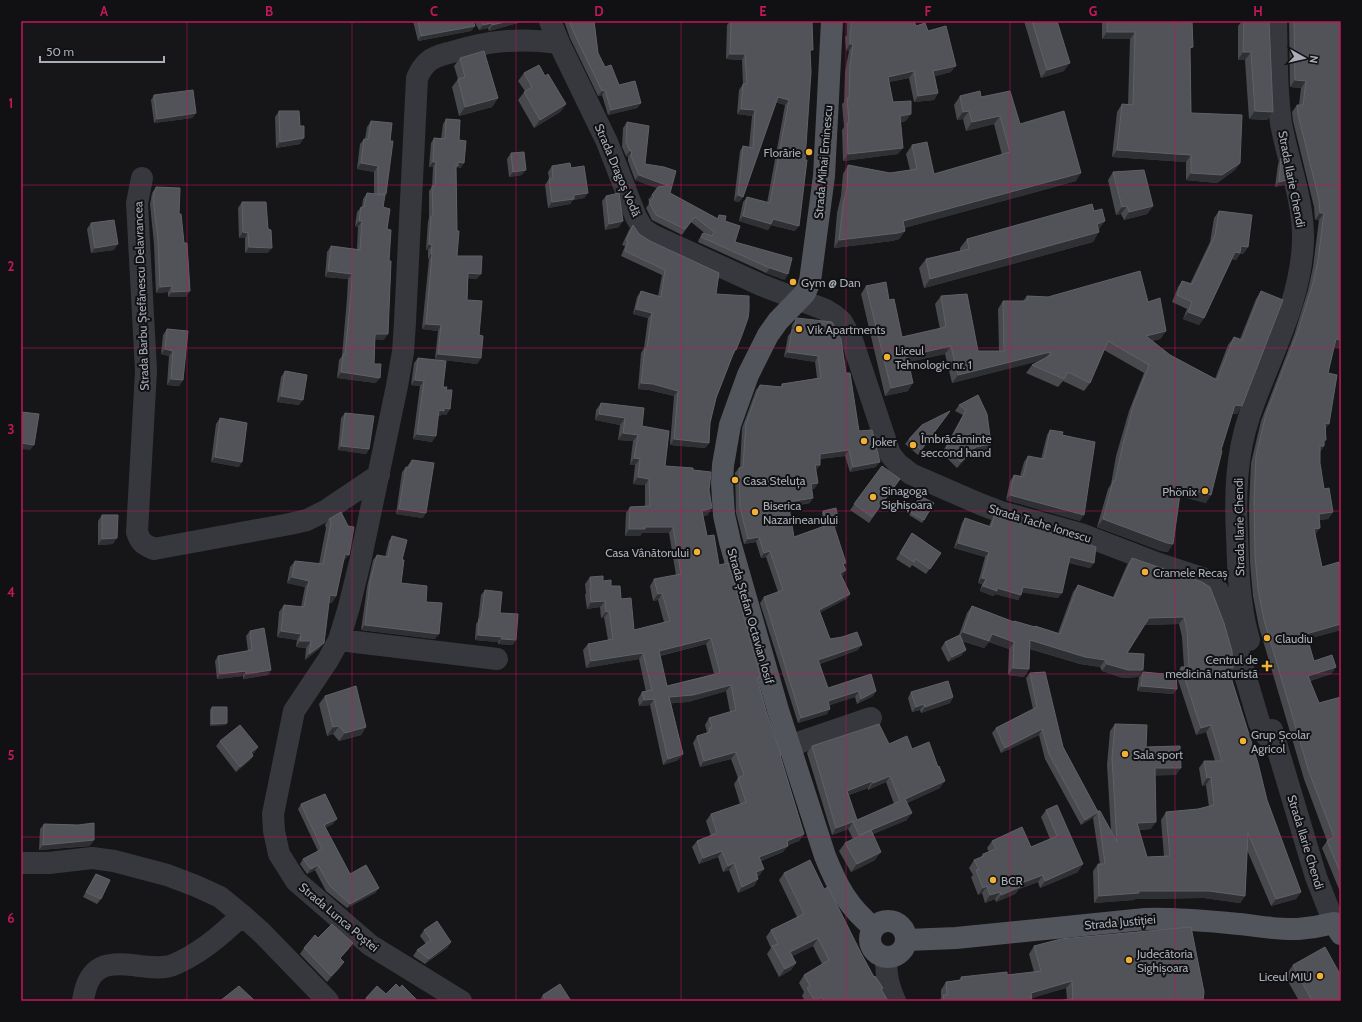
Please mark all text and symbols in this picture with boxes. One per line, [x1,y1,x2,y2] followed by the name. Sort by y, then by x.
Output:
[100,3,109,19] text: A
[265,3,273,19] text: B
[430,3,438,19] text: C
[594,3,604,19] text: D
[759,3,767,19] text: E
[925,3,932,19] text: F
[1089,3,1098,19] text: G
[1253,3,1263,19] text: H
[40,38,164,64] scale bar
[1284,38,1324,78] north arrow
[46,44,74,59] text: 50 m
[1306,55,1321,64] text: N
[9,95,13,111] text: 1
[811,104,835,220] street label: Strada Mihai Eminescu
[591,121,644,219] street label: Strada Dragoș Vodă
[1275,129,1309,229] street label: Strada Ilarie Chendi
[763,145,801,160] place label: Florărie
[804,147,814,157] marker: Florărie
[130,201,153,391] street label: Strada Barbu Ștefănescu Delavrancea
[8,258,15,274] text: 2
[801,275,861,290] place label: Gym @ Dan
[788,277,798,287] marker: Gym @ Dan
[807,322,885,337] place label: Vik Apartments
[794,324,804,334] marker: Vik Apartments
[895,343,972,372] place label: Liceul Tehnologic nr. 1
[882,352,892,362] marker: Liceul Tehnologic nr. 1
[7,421,15,437] text: 3
[921,431,992,460] place label: Îmbrăcăminte seccond hand
[871,434,897,449] place label: Joker
[859,436,869,446] marker: Joker
[908,440,918,450] marker: Îmbrăcăminte seccond hand
[743,473,806,489] place label: Casa Steluța
[730,475,740,485] marker: Casa Steluța
[1231,478,1247,576] street label: Strada Ilarie Chendi
[881,483,933,513] place label: Sinagoga Sighișoara
[1162,484,1197,499] place label: Phönix
[1200,486,1210,496] marker: Phönix
[868,492,878,502] marker: Sinagoga Sighișoara
[763,498,838,527] place label: Biserica Nazarineanului
[987,500,1093,546] street label: Strada Tache Ionescu
[750,507,760,517] marker: Biserica Nazarineanului
[605,545,689,560] place label: Casa Vânătorului
[723,546,778,686] street label: Strada Ștefan Octavian Iosif
[692,547,702,557] marker: Casa Vânătorului
[1153,565,1227,581] place label: Cramele Recaș
[1140,567,1150,577] marker: Cramele Recaș
[7,584,15,600] text: 4
[1275,631,1313,646] place label: Claudiu
[1262,633,1272,643] marker: Claudiu
[1165,652,1258,681] place label: Centrul de medicină naturistă
[1261,660,1273,672] marker: Centrul de medicină naturistă
[1251,727,1310,756] place label: Grup Școlar Agricol
[1238,736,1248,746] marker: Grup Școlar Agricol
[8,747,15,763] text: 5
[1133,747,1183,762] place label: Sala sport
[1120,749,1130,759] marker: Sala sport
[1284,793,1328,891] street label: Strada Ilarie Chendi
[1001,873,1024,888] place label: BCR
[988,875,998,885] marker: BCR
[296,879,382,955] street label: Strada Lunca Poștei
[7,910,15,926] text: 6
[1084,911,1156,934] street label: Strada Justiției
[1136,946,1193,976] place label: Judecătoria Sighișoara
[1124,955,1134,965] marker: Judecătoria Sighișoara
[1259,969,1312,984] place label: Liceul MIU
[1315,971,1325,981] marker: Liceul MIU

